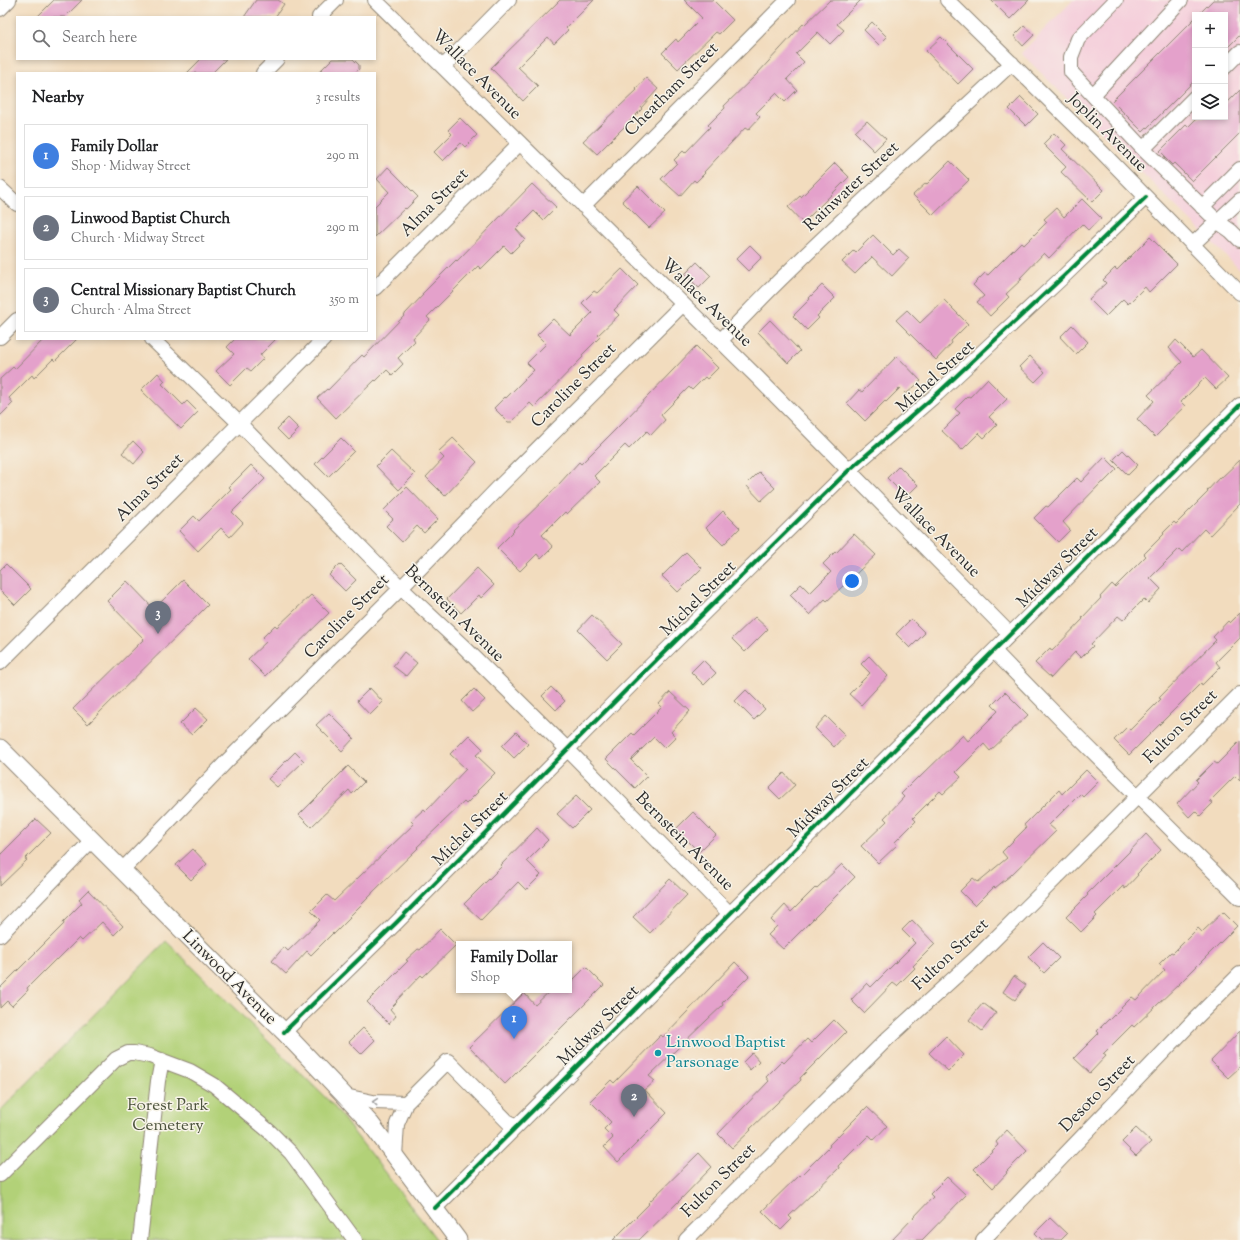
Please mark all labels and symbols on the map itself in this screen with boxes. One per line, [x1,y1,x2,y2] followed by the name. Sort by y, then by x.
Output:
[425,24,527,126] street label: Wallace Avenue
[620,37,725,142] street label: Cheatham Street
[1061,87,1152,178] street label: Joplin Avenue
[799,136,905,238] street label: Rainwater Street
[395,163,475,243] street label: Alma Street
[655,253,757,353] street label: Wallace Avenue
[892,335,981,419] street label: Michel Street
[526,338,622,434] street label: Caroline Street
[110,448,190,528] street label: Alma Street
[884,482,986,584] street label: Wallace Avenue
[1012,522,1104,614] street label: Midway Street
[656,556,742,642] street label: Michel Street
[399,560,509,668] street label: Bernstein Avenue
[299,569,395,665] street label: Caroline Street
[842,571,862,591] your location
[145,601,171,634] pin: 3
[1139,684,1224,769] street label: Fulton Street
[783,752,875,844] street label: Midway Street
[428,786,514,872] street label: Michel Street
[629,787,739,897] street label: Bernstein Avenue
[908,913,994,997] street label: Fulton Street
[176,925,282,1031] street label: Linwood Avenue
[553,980,645,1072] street label: Midway Street
[501,1006,527,1039] pin: 1
[666,1031,786,1075] place label: Linwood Baptist Parsonage
[653,1048,663,1058] marker: Linwood Baptist Parsonage
[1055,1050,1141,1138] street label: Desoto Street
[621,1084,647,1117] pin: 2
[127,1094,209,1138] park label: Forest Park Cemetery
[372,1097,378,1106] one-way arrow
[677,1138,762,1223] street label: Fulton Street

